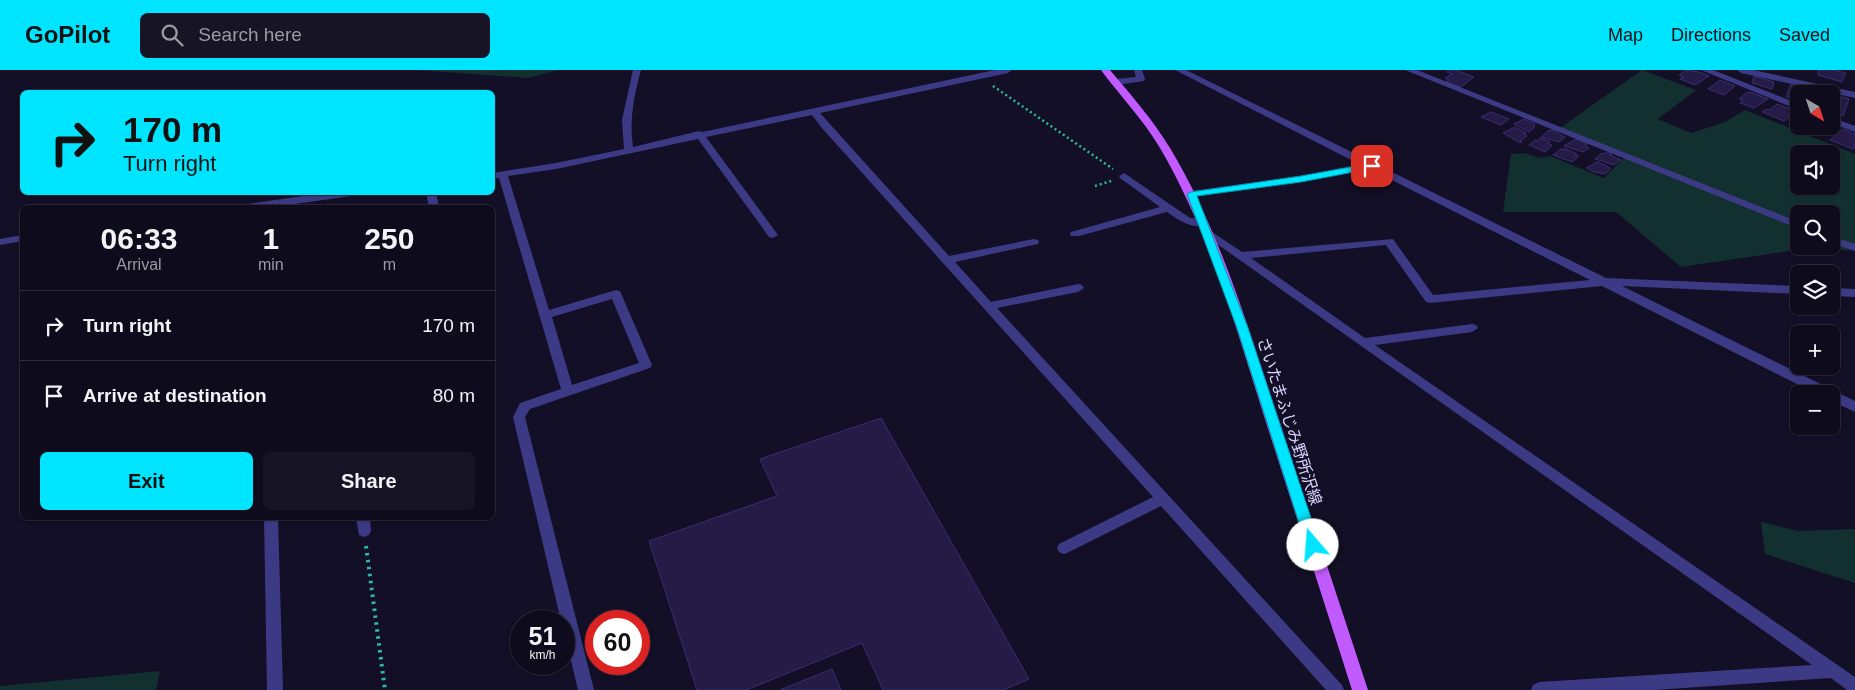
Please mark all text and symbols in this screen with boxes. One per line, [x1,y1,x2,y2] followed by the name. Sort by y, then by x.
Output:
[140,13,490,58] search box
[25,21,110,48] text: GoPilot
[158,21,186,49] icon: search
[198,24,302,45] text: Search here
[1608,25,1643,45] text: Map
[1671,25,1751,45] text: Directions
[1779,25,1830,45] text: Saved
[1790,85,1840,135] north arrow
[1790,85,1840,435] map controls
[40,110,105,175] icon: right
[123,110,222,149] text: 170 m
[1351,145,1393,187] pin
[1790,145,1840,195] button: sound
[123,151,216,176] text: Turn right
[1358,152,1386,180] icon: arrive
[1790,205,1840,255] button: search
[101,222,177,255] text: 06:33
[262,222,279,255] text: 1
[364,222,414,255] text: 250
[116,256,162,273] text: Arrival
[258,256,284,273] text: min
[383,256,396,273] text: m
[1790,265,1840,315] button: layers
[40,312,68,340] icon: right
[83,315,171,336] text: Turn right
[422,315,475,336] text: 170 m
[1790,325,1840,375] button: +
[1254,335,1325,507] street label: さいたまふじみ野所沢線
[40,382,68,410] icon: arrive
[83,385,267,406] text: Arrive at destination
[433,385,475,406] text: 80 m
[1790,385,1840,435] button: −
[40,452,253,510] button: Exit
[263,452,475,510] button: Share
[1286,518,1338,570] position arrow
[585,610,650,675] speed limit sign: 60
[529,622,556,650] text: 51
[529,648,556,662] text: km/h

